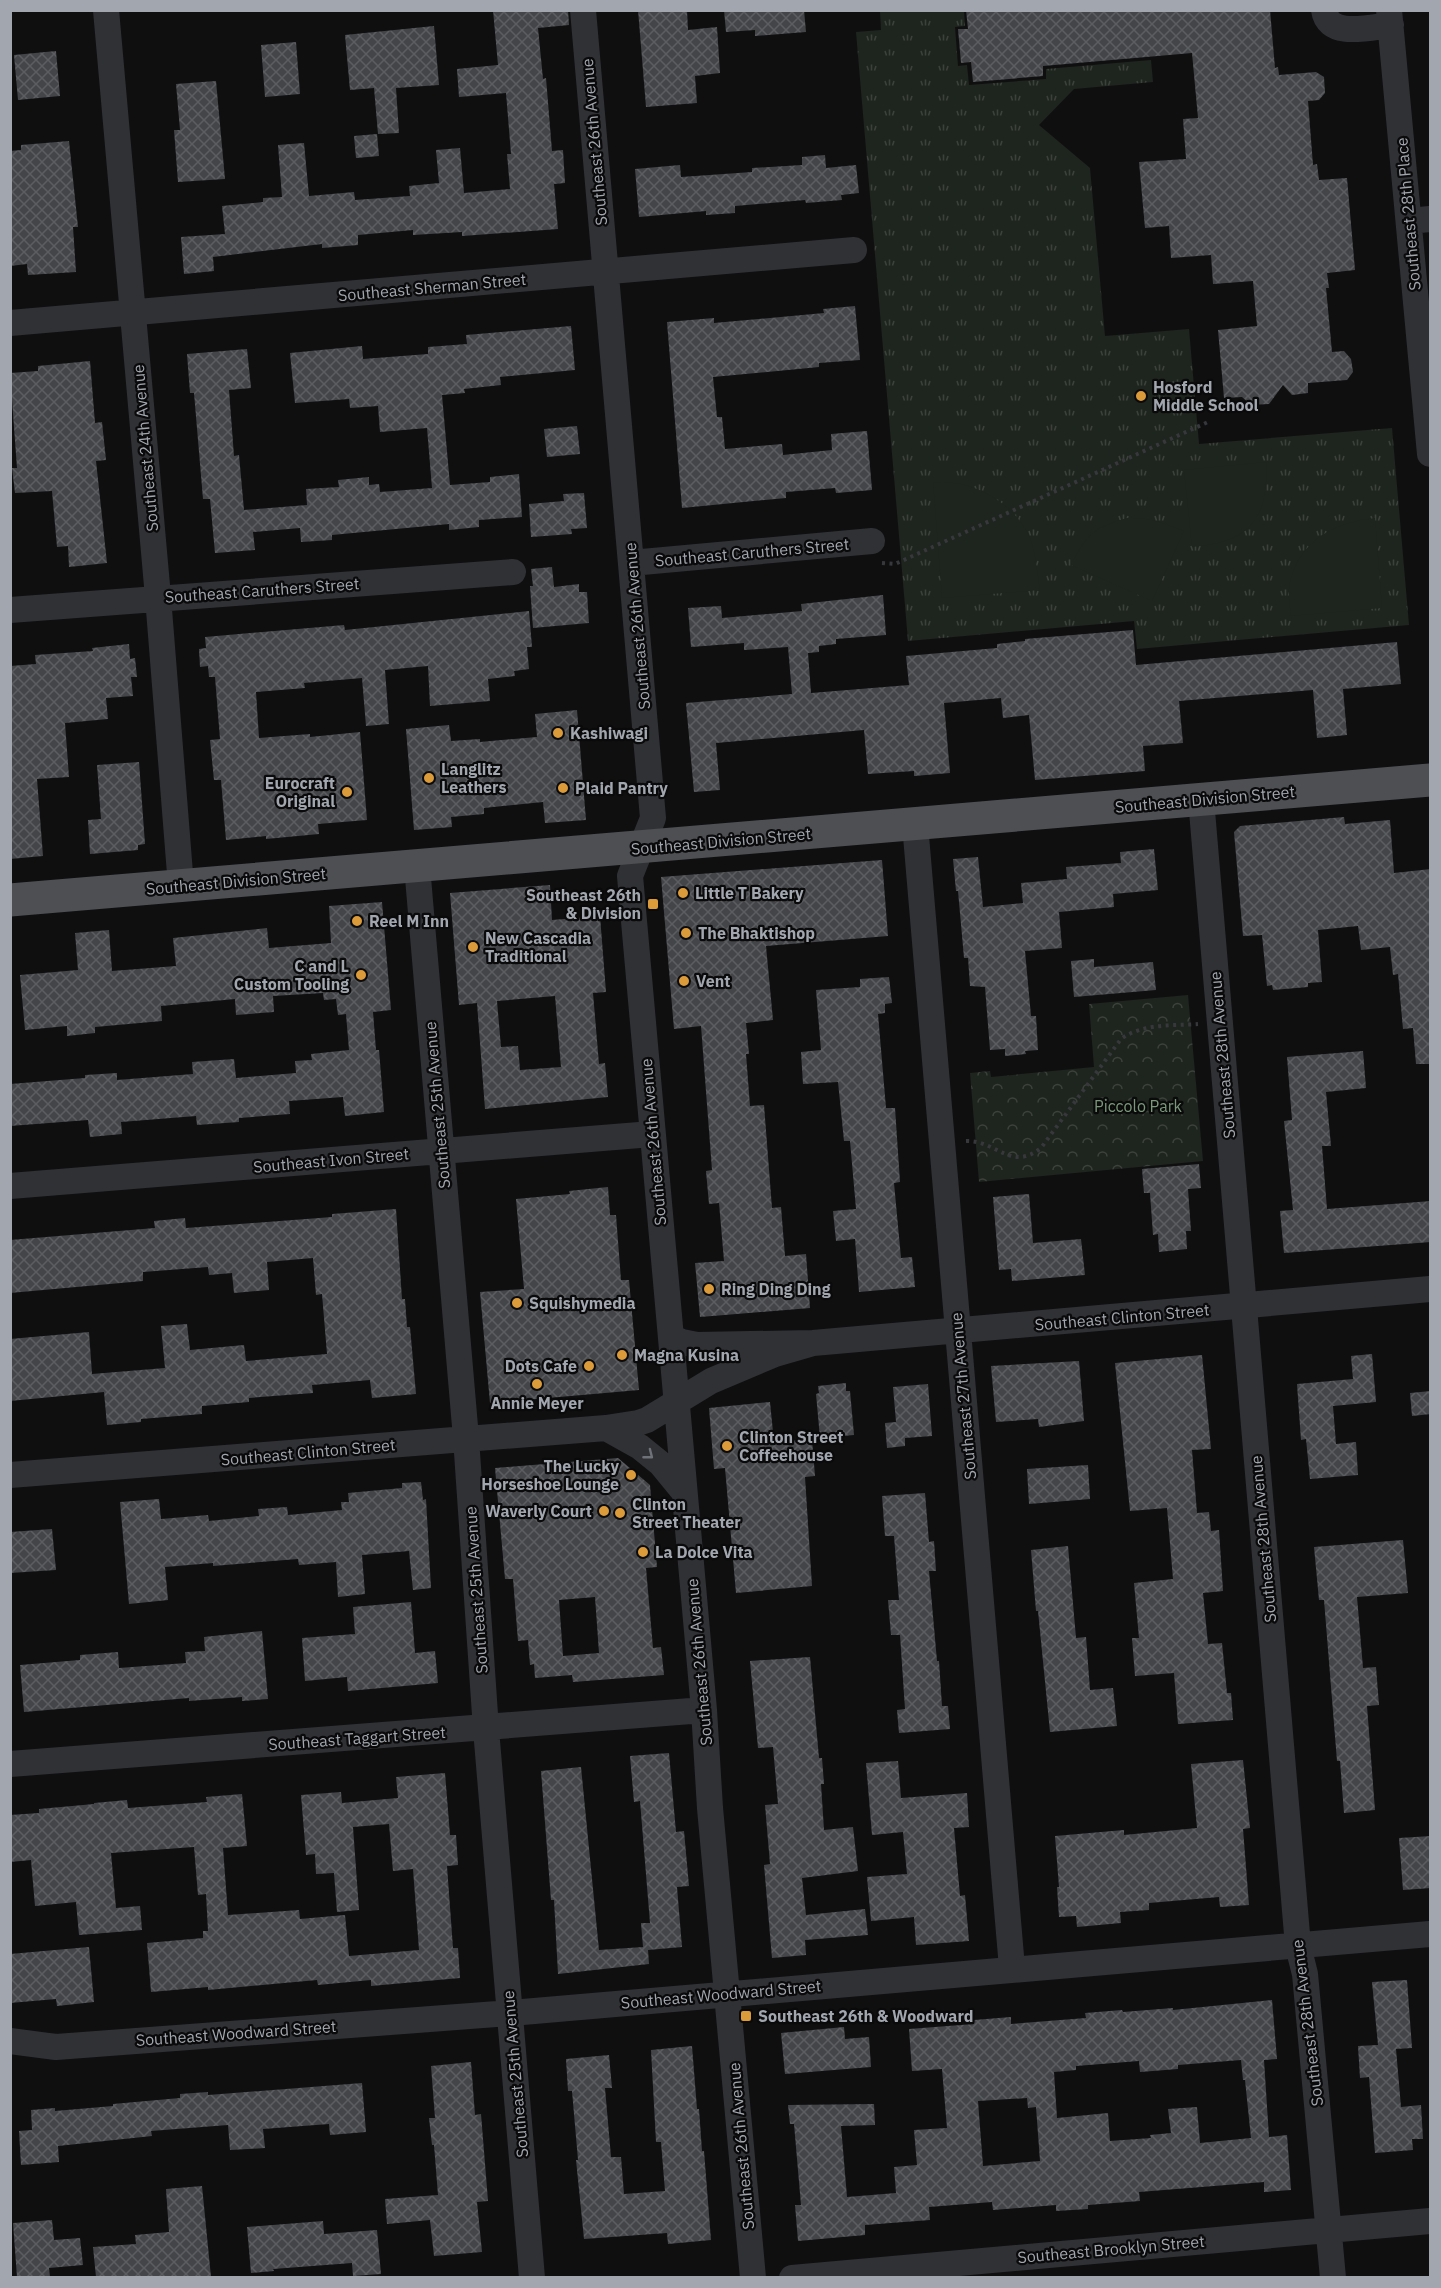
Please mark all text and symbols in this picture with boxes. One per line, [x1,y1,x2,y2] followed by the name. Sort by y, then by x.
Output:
[577,57,611,226] street label: Southeast 26th Avenue
[1391,136,1425,291] street label: Southeast 28th Place
[337,269,527,305] street label: Southeast Sherman Street
[128,363,162,532] street label: Southeast 24th Avenue
[1153,377,1259,415] place label: Hosford Middle School
[1134,389,1148,403] marker: Hosford Middle School
[654,534,850,570] street label: Southeast Caruthers Street
[620,541,654,710] street label: Southeast 26th Avenue
[164,573,360,607] street label: Southeast Caruthers Street
[570,723,648,743] place label: Kashiwagi
[551,726,565,740] marker: Kashiwagi
[441,759,507,797] place label: Langlitz Leathers
[422,771,436,785] marker: Langlitz Leathers
[265,773,335,811] place label: Eurocraft Original
[575,778,668,798] place label: Plaid Pantry
[556,781,570,795] marker: Plaid Pantry
[1114,781,1296,817] street label: Southeast Division Street
[340,785,354,799] marker: Eurocraft Original
[630,823,812,859] street label: Southeast Division Street
[145,863,327,899] street label: Southeast Division Street
[695,883,804,903] place label: Little T Bakery
[526,885,641,923] place label: Southeast 26th & Division
[676,886,690,900] marker: Little T Bakery
[646,897,660,911] marker: Southeast 26th & Division
[369,911,449,931] place label: Reel M Inn
[350,914,364,928] marker: Reel M Inn
[698,923,815,943] place label: The Bhaktishop
[679,926,693,940] marker: The Bhaktishop
[485,928,591,966] place label: New Cascadia Traditional
[466,940,480,954] marker: New Cascadia Traditional
[234,956,349,994] place label: C and L Custom Tooling
[354,968,368,982] marker: C and L Custom Tooling
[1205,970,1239,1139] street label: Southeast 28th Avenue
[696,971,731,991] place label: Vent
[677,974,691,988] marker: Vent
[420,1020,454,1189] street label: Southeast 25th Avenue
[636,1057,670,1226] street label: Southeast 26th Avenue
[1094,1096,1183,1116] park label: Piccolo Park
[252,1143,410,1177] street label: Southeast Ivon Street
[721,1279,831,1299] place label: Ring Ding Ding
[702,1282,716,1296] marker: Ring Ding Ding
[529,1293,636,1313] place label: Squishymedia
[510,1296,524,1310] marker: Squishymedia
[1034,1299,1210,1335] street label: Southeast Clinton Street
[946,1311,980,1480] street label: Southeast 27th Avenue
[634,1345,739,1365] place label: Magna Kusina
[615,1348,629,1362] marker: Magna Kusina
[505,1356,577,1376] place label: Dots Cafe
[582,1359,596,1373] marker: Dots Cafe
[530,1377,544,1391] marker: Annie Meyer
[490,1393,584,1413] place label: Annie Meyer
[739,1427,843,1465] place label: Clinton Street Coffeehouse
[220,1434,396,1470] street label: Southeast Clinton Street
[720,1439,734,1453] marker: Clinton Street Coffeehouse
[643,1448,654,1459] one-way arrow
[1246,1454,1280,1623] street label: Southeast 28th Avenue
[481,1456,619,1494] place label: The Lucky Horseshoe Lounge
[624,1468,638,1482] marker: The Lucky Horseshoe Lounge
[632,1494,741,1532] place label: Clinton Street Theater
[485,1501,592,1521] place label: Waverly Court
[597,1504,611,1518] marker: Waverly Court
[460,1506,492,1674] street label: Southeast 25th Avenue
[613,1506,627,1520] marker: Clinton Street Theater
[655,1542,753,1562] place label: La Dolce Vita
[636,1545,650,1559] marker: La Dolce Vita
[682,1577,716,1746] street label: Southeast 26th Avenue
[268,1722,446,1754] street label: Southeast Taggart Street
[1287,1938,1327,2107] street label: Southeast 28th Avenue
[620,1975,822,2013] street label: Southeast Woodward Street
[498,1989,532,2158] street label: Southeast 25th Avenue
[758,2006,974,2026] place label: Southeast 26th & Woodward
[739,2009,753,2023] marker: Southeast 26th & Woodward
[135,2016,337,2050] street label: Southeast Woodward Street
[724,2061,758,2230] street label: Southeast 26th Avenue
[1017,2231,1205,2267] street label: Southeast Brooklyn Street

